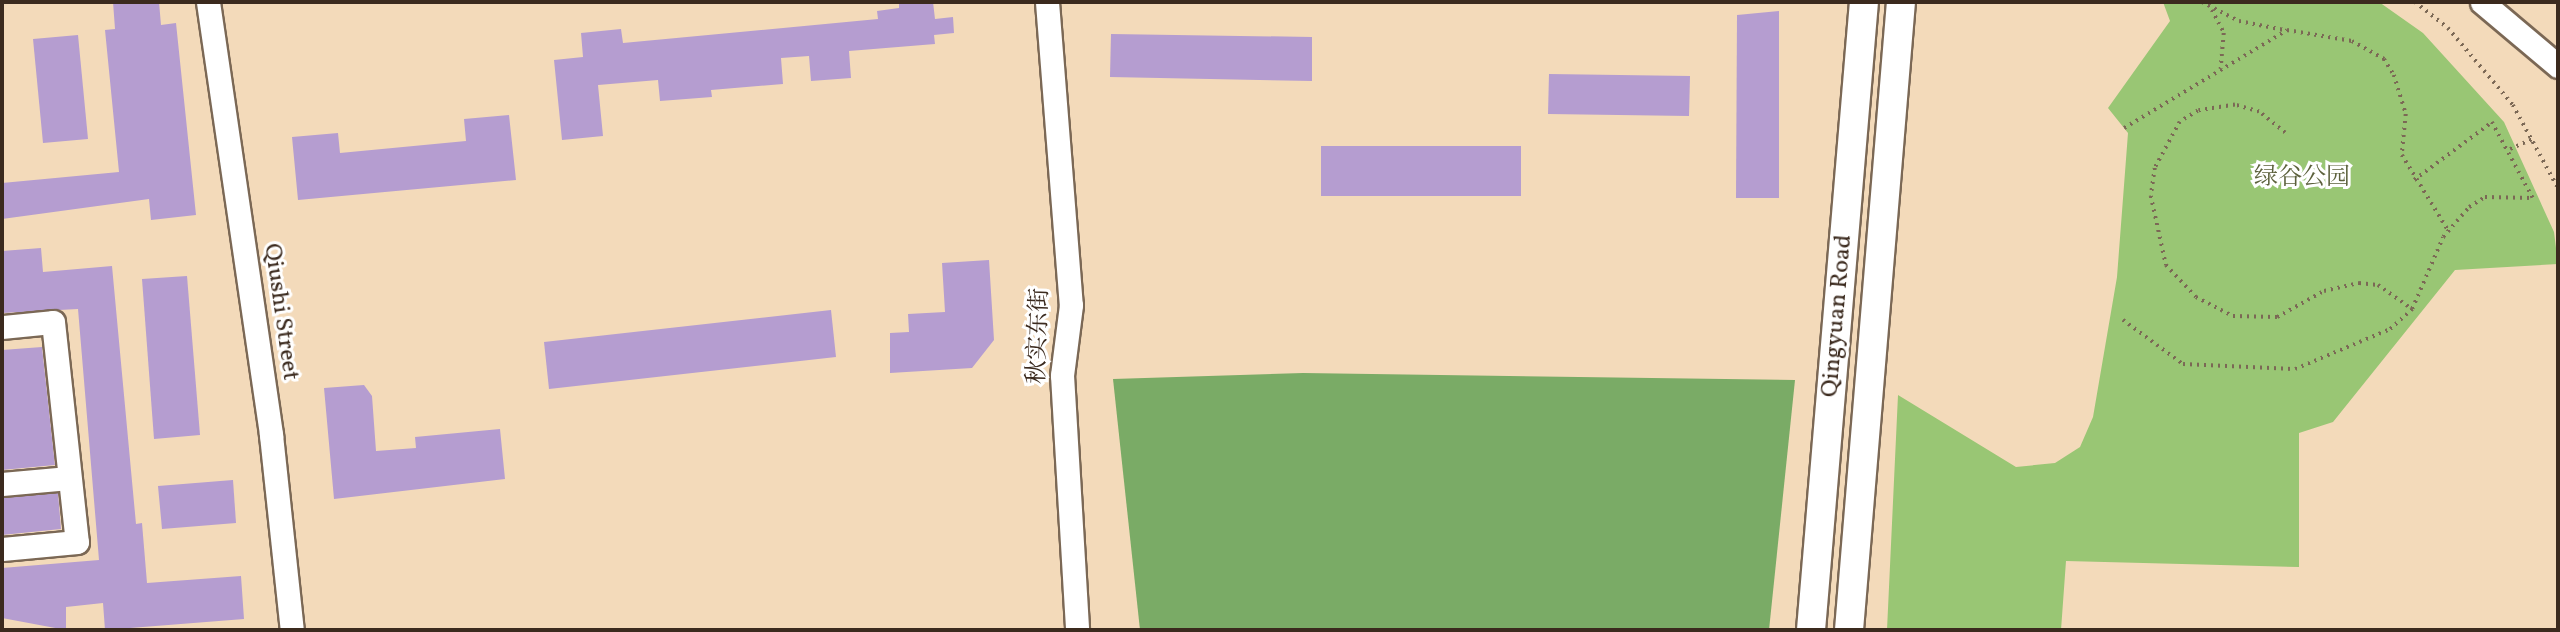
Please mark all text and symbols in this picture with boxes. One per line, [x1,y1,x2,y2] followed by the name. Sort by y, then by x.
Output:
[2254,165,2350,193] park label: 绿谷公园
[1817,233,1859,399] street label: Qingyuan Road
[256,242,304,382] street label: Qiushi Street
[1024,288,1056,384] street label: 秋实东街

